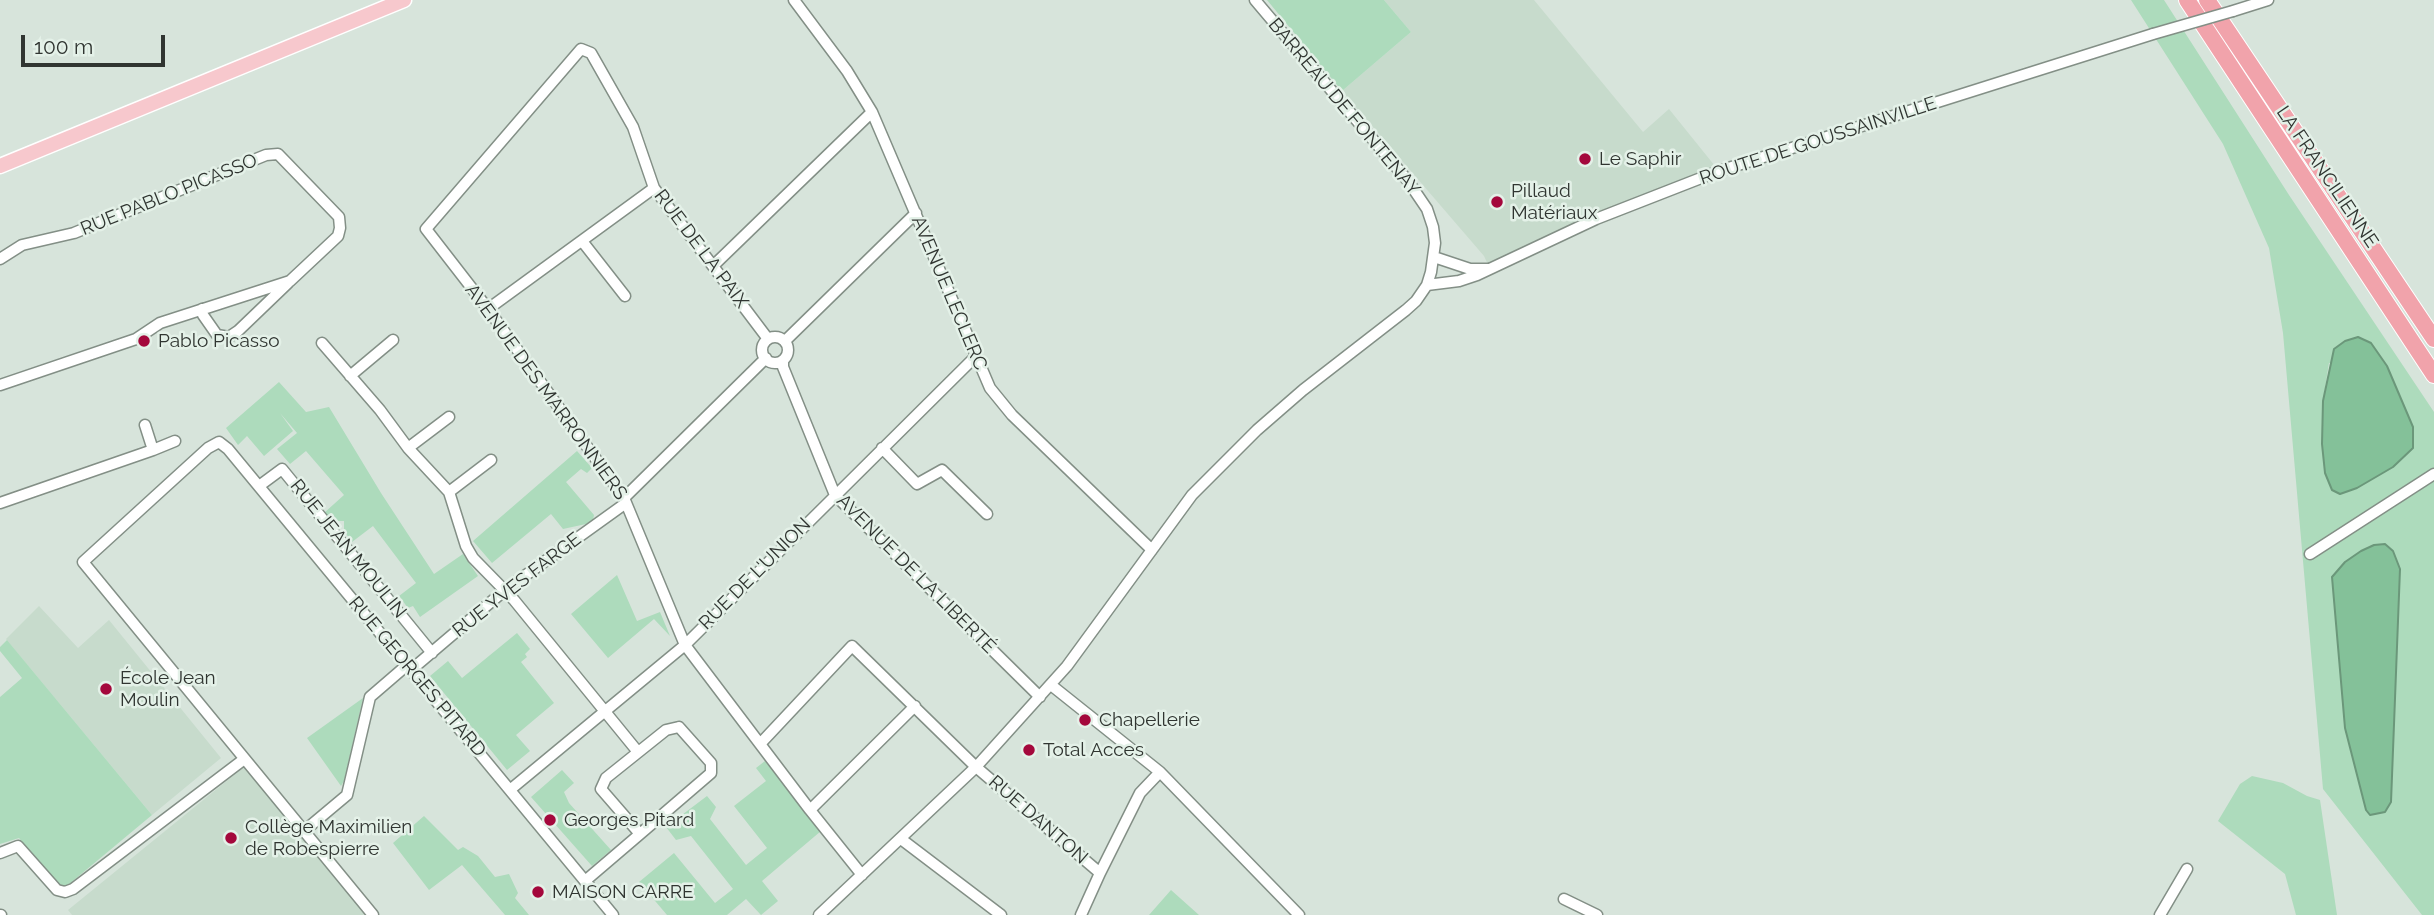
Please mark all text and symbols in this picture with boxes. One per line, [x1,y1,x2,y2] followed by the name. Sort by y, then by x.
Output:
[1263,14,1425,200] street label: BARREAU DE FONTENAY
[24,21,168,65] scale bar
[34,34,93,59] text: 100 m
[1697,92,1939,190] street label: ROUTE DE GOUSSAINVILLE
[2271,102,2383,252] street label: LA FRANCILIENNE
[1599,148,1681,170] place label: Le Saphir
[77,149,261,241] street label: RUE PABLO PICASSO
[1577,151,1593,167] marker: Le Saphir
[1511,180,1597,224] place label: Pillaud Matériaux
[649,185,753,313] street label: RUE DE LA PAIX
[1489,194,1505,210] marker: Pillaud Matériaux
[906,213,992,373] street label: AVENUE LECLERC
[460,280,632,504] street label: AVENUE DES MARRONNIERS
[158,330,280,352] place label: Pablo Picasso
[136,333,152,349] marker: Pablo Picasso
[285,475,411,623] street label: RUE JEAN MOULIN
[832,490,1000,658] street label: AVENUE DE LA LIBERTÉ
[694,513,816,635] street label: RUE DE L'UNION
[448,528,586,642] street label: RUE YVES FARGE
[343,592,491,762] street label: RUE GEORGES PITARD
[120,667,216,711] place label: École Jean Moulin
[98,681,114,697] marker: École Jean Moulin
[1099,709,1200,731] place label: Chapellerie
[1077,712,1093,728] marker: Chapellerie
[1043,739,1144,761] place label: Total Acces
[1021,742,1037,758] marker: Total Acces
[984,771,1092,869] street label: RUE DANTON
[564,809,694,831] place label: Georges Pitard
[542,812,558,828] marker: Georges Pitard
[245,816,412,860] place label: Collège Maximilien de Robespierre
[223,830,239,846] marker: Collège Maximilien de Robespierre
[552,881,694,903] place label: MAISON CARRE
[530,884,546,900] marker: MAISON CARRE

